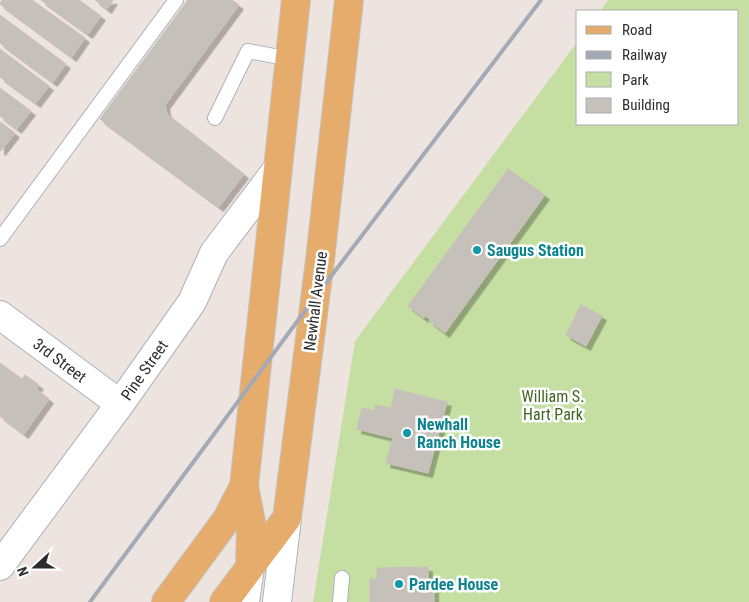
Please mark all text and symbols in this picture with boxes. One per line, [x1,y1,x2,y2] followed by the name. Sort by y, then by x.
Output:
[576,10,739,125] legend
[622,21,652,39] text: Road
[622,46,667,64] text: Railway
[622,71,649,89] text: Park
[622,96,670,114] text: Building
[487,241,584,260] place label: Saugus Station
[471,244,483,256] marker: Saugus Station
[300,250,331,352] street label: Newhall Avenue
[29,334,90,387] street label: 3rd Street
[117,336,172,404] street label: Pine Street
[522,387,584,424] park label: William S. Hart Park
[417,415,501,452] place label: Newhall Ranch House
[401,427,413,439] marker: Newhall Ranch House
[10,542,60,592] north arrow
[14,565,32,579] text: N
[409,575,499,594] place label: Pardee House
[393,578,405,590] marker: Pardee House

